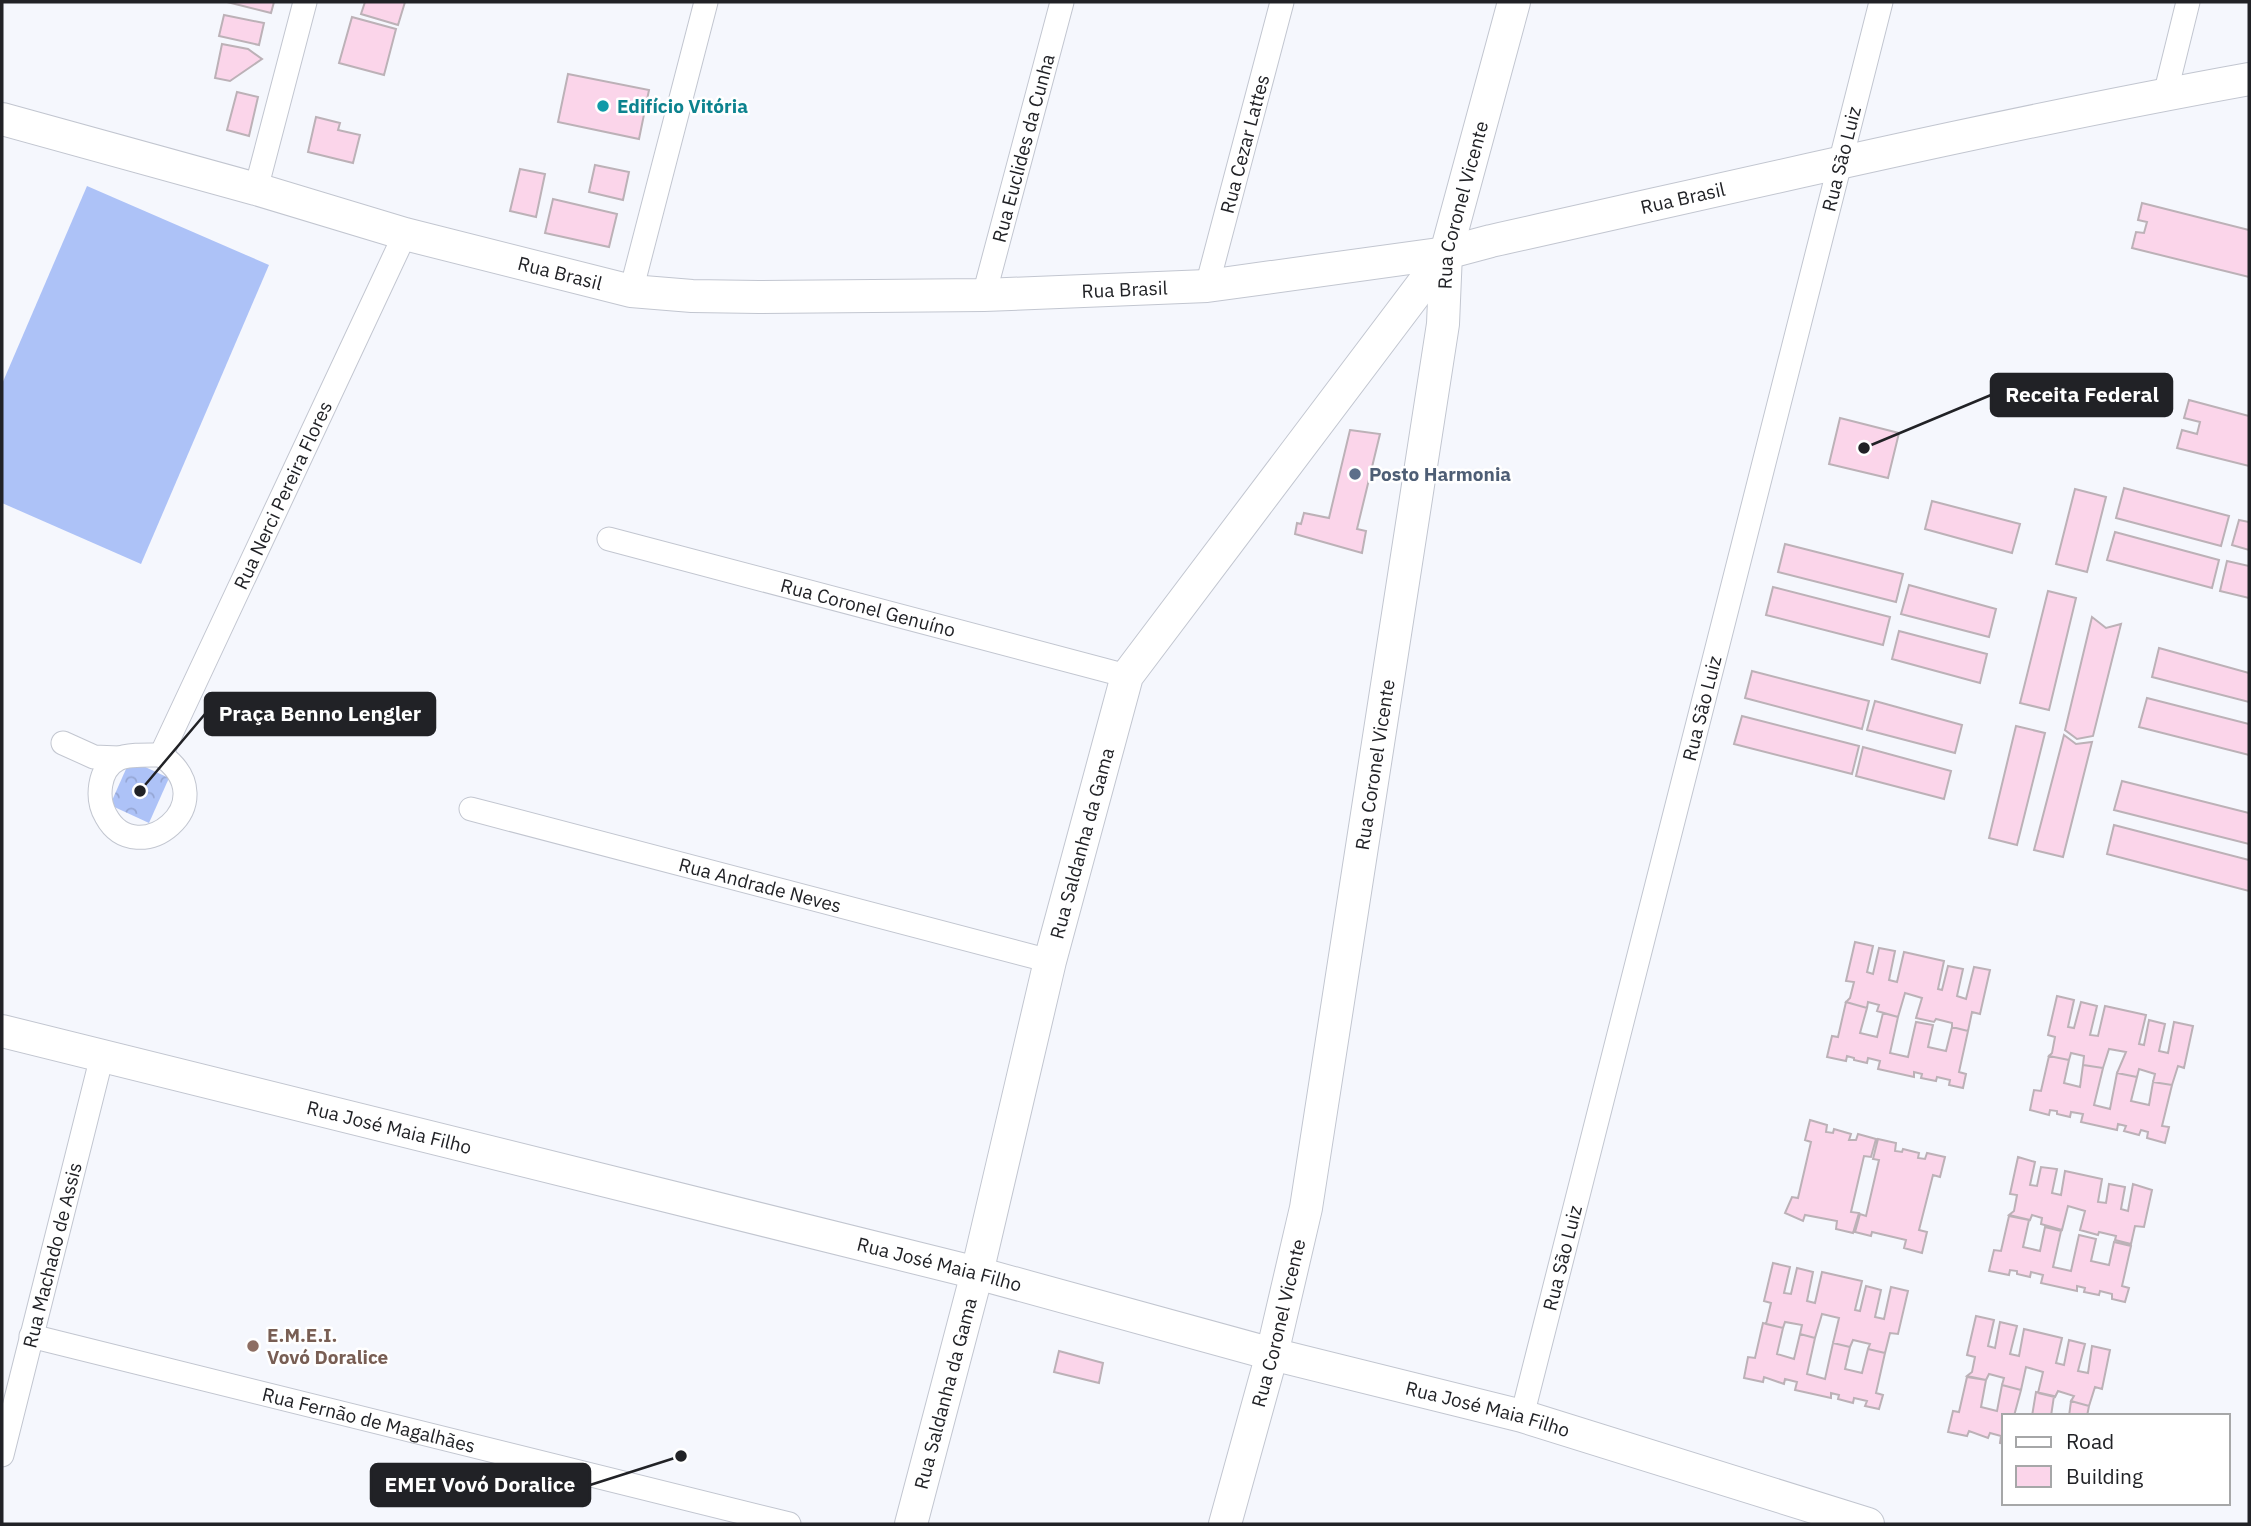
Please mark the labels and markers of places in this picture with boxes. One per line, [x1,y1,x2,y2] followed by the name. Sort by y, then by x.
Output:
[617,94,748,118] place label: Edifício Vitória
[595,98,611,114] marker: Edifício Vitória
[1991,374,2172,416] callout: Receita Federal
[1369,462,1511,486] place label: Posto Harmonia
[1347,466,1363,482] marker: Posto Harmonia
[205,693,435,735] callout: Praça Benno Lengler
[267,1323,388,1369] place label: E.M.E.I. Vovó Doralice
[245,1338,261,1354] marker: E.M.E.I. Vovó Doralice
[371,1464,590,1506] callout: EMEI Vovó Doralice

